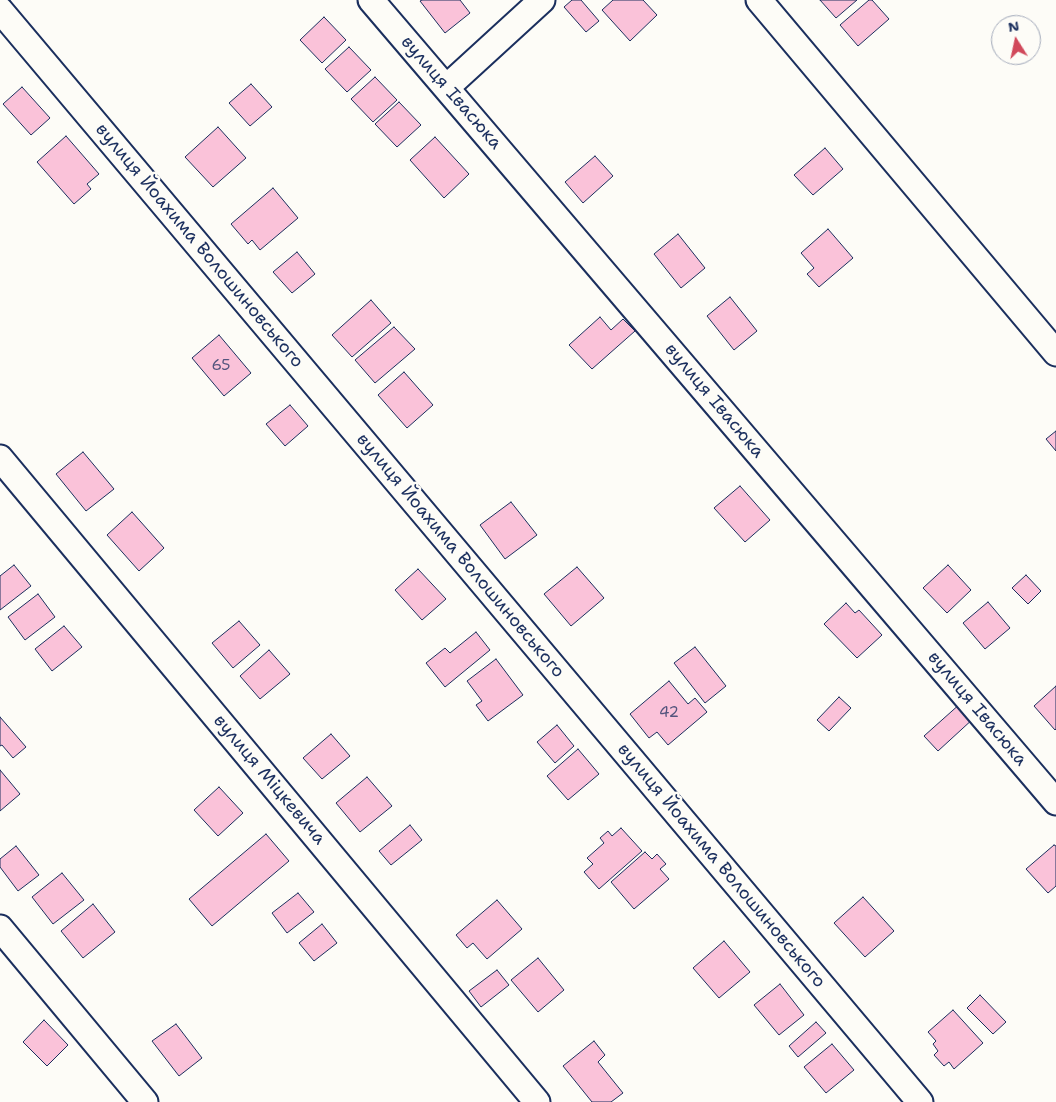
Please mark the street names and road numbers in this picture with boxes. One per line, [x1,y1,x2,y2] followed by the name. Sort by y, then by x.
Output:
[396,32,506,154] street label: вулиця Івасюка
[90,119,308,373] street label: вулиця Йоахима Волошиновського
[660,339,768,463] street label: вулиця Івасюка
[351,429,569,683] street label: вулиця Йоахима Волошиновського
[923,647,1031,771] street label: вулиця Івасюка
[208,711,330,849] street label: вулиця Міцкевича
[612,739,830,993] street label: вулиця Йоахима Волошиновського

